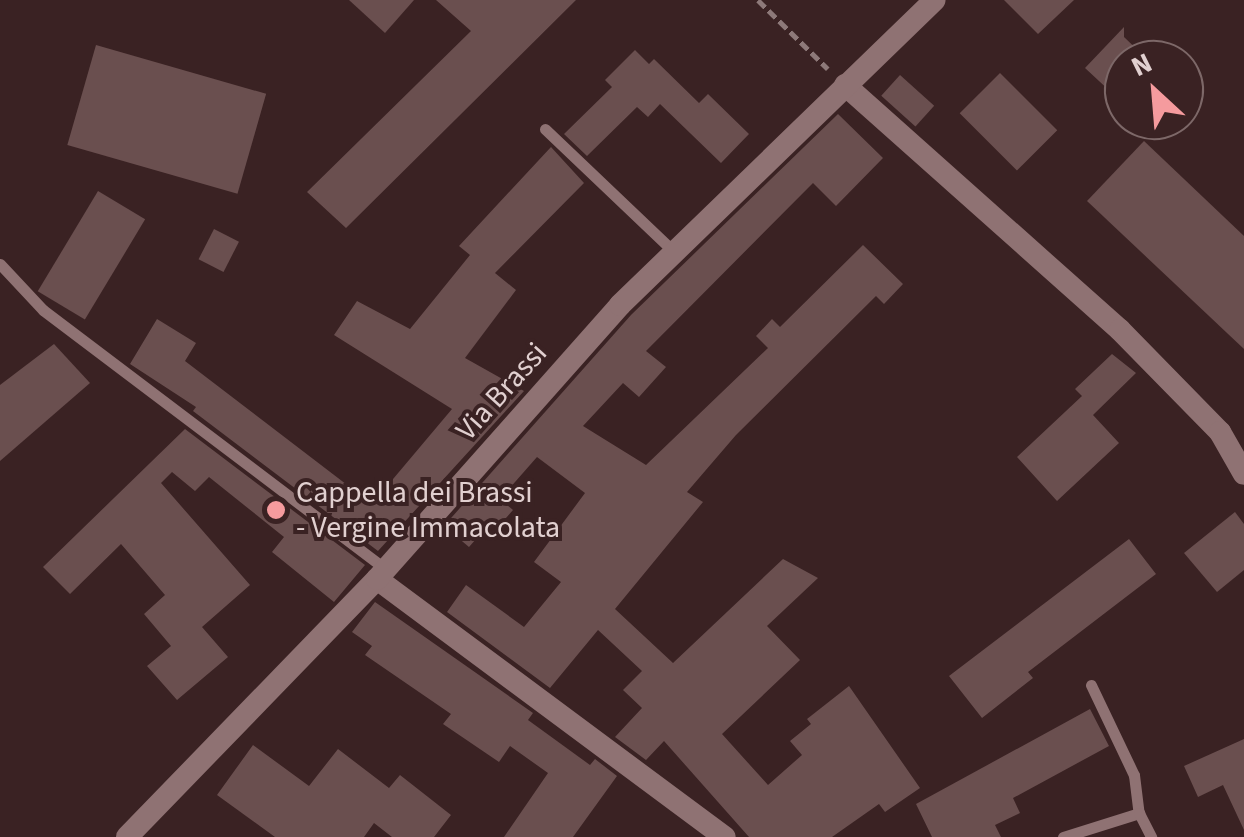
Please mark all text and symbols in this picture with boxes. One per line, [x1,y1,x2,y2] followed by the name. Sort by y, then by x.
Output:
[1104,40,1204,140] north arrow
[1125,43,1159,87] text: N
[449,336,555,448] street label: Via Brassi
[296,475,560,546] place label: Cappella dei Brassi - Vergine Immacolata
[265,499,287,521] marker: Cappella dei Brassi - Vergine Immacolata

